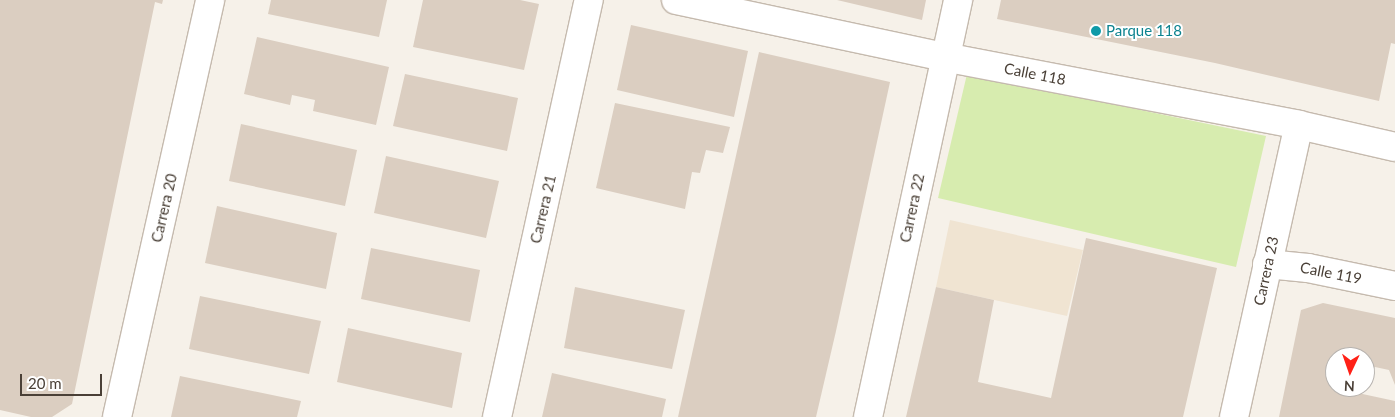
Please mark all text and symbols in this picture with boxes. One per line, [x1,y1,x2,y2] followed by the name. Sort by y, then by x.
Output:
[1106,22,1182,40] place label: Parque 118
[1090,25,1102,37] marker: Parque 118
[1003,59,1067,89] street label: Calle 118
[147,172,181,244] street label: Carrera 20
[896,172,928,244] street label: Carrera 22
[526,173,560,245] street label: Carrera 21
[1250,235,1282,307] street label: Carrera 23
[1299,258,1363,288] street label: Calle 119
[1325,347,1375,397] north arrow
[22,364,105,396] scale bar
[28,374,62,392] text: 20 m
[1343,378,1355,395] text: N

